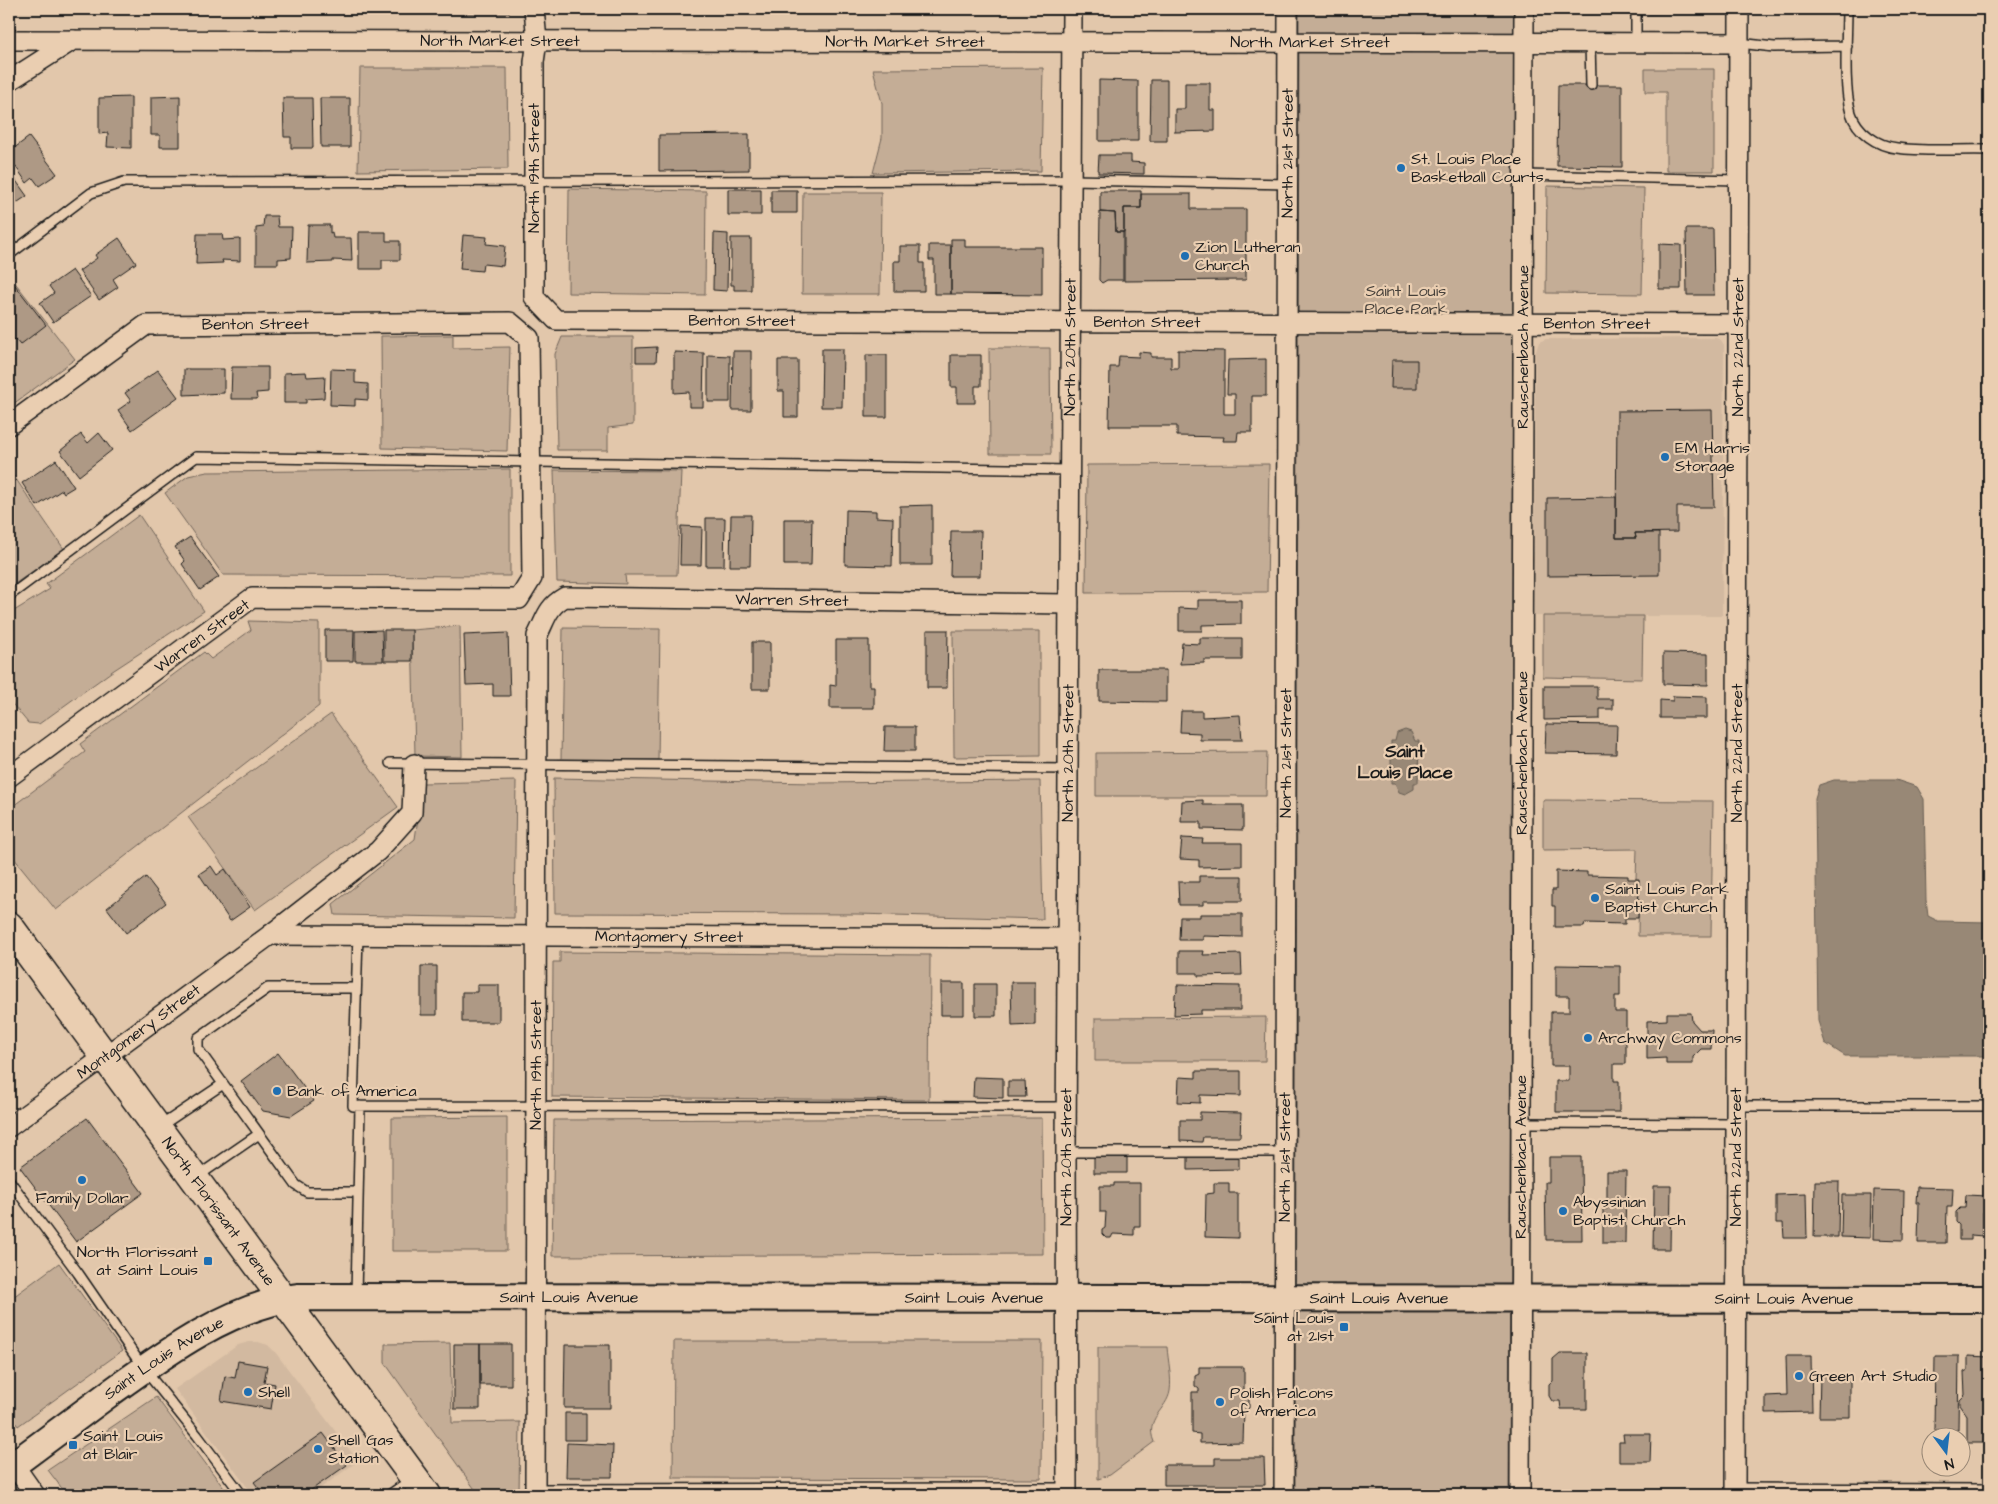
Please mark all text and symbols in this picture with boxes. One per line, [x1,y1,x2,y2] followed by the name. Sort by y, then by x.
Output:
[420,30,580,52] street label: North Market Street
[825,30,985,53] street label: North Market Street
[1230,31,1390,53] street label: North Market Street
[1276,87,1299,218] street label: North 21st Street
[523,102,545,233] street label: North 19th Street
[1411,148,1544,188] place label: St. Louis Place Basketball Courts
[1395,162,1407,174] marker: St. Louis Place Basketball Courts
[1195,236,1301,276] place label: Zion Lutheran Church
[1179,250,1191,262] marker: Zion Lutheran Church
[1512,265,1534,429] street label: Rauschenbach Avenue
[1059,277,1082,416] street label: North 20th Street
[1727,277,1749,417] street label: North 22nd Street
[1364,280,1448,320] park label: Saint Louis Place Park
[688,309,796,332] street label: Benton Street
[1093,311,1201,333] street label: Benton Street
[1543,312,1651,335] street label: Benton Street
[202,313,310,336] street label: Benton Street
[1675,437,1750,478] place label: EM Harris Storage
[1659,451,1671,463] marker: EM Harris Storage
[735,588,849,612] street label: Warren Street
[150,594,255,678] street label: Warren Street
[1511,671,1533,835] street label: Rauschenbach Avenue
[1057,683,1079,822] street label: North 20th Street
[1726,683,1748,823] street label: North 22nd Street
[1275,687,1297,818] street label: North 21st Street
[1357,739,1453,785] district label: Saint Louis Place
[1605,878,1729,918] place label: Saint Louis Park Baptist Church
[1589,892,1601,904] marker: Saint Louis Park Baptist Church
[595,925,744,949] street label: Montgomery Street
[72,978,205,1084] street label: Montgomery Street
[525,999,547,1130] street label: North 19th Street
[1598,1027,1742,1050] place label: Archway Commons
[1582,1032,1594,1044] marker: Archway Commons
[1510,1075,1532,1239] street label: Rauschenbach Avenue
[287,1080,417,1102] place label: Bank of America
[271,1085,283,1097] marker: Bank of America
[1055,1087,1077,1226] street label: North 20th Street
[1725,1087,1747,1226] street label: North 22nd Street
[1274,1091,1296,1222] street label: North 21st Street
[157,1132,281,1290] street label: North Florissant Avenue
[76,1174,88,1186] marker: Family Dollar
[35,1187,129,1210] place label: Family Dollar
[1573,1191,1686,1231] place label: Abyssinian Baptist Church
[1557,1205,1569,1217] marker: Abyssinian Baptist Church
[77,1241,199,1281] place label: North Florissant at Saint Louis
[202,1255,214,1267] marker: North Florissant at Saint Louis
[500,1286,639,1308] street label: Saint Louis Avenue
[905,1287,1044,1309] street label: Saint Louis Avenue
[1310,1287,1449,1309] street label: Saint Louis Avenue
[1715,1288,1854,1310] street label: Saint Louis Avenue
[1254,1307,1335,1347] place label: Saint Louis at 21st
[99,1311,228,1405] street label: Saint Louis Avenue
[1338,1321,1350,1333] marker: Saint Louis at 21st
[1809,1365,1937,1387] place label: Green Art Studio
[1793,1370,1805,1382] marker: Green Art Studio
[258,1381,290,1403] place label: Shell
[1230,1382,1333,1422] place label: Polish Falcons of America
[242,1386,254,1398] marker: Shell
[1214,1396,1226,1408] marker: Polish Falcons of America
[83,1425,163,1465] place label: Saint Louis at Blair
[1920,1426,1970,1476] north arrow
[328,1429,394,1469] place label: Shell Gas Station
[67,1439,79,1451] marker: Saint Louis at Blair
[312,1443,324,1455] marker: Shell Gas Station
[1942,1453,1956,1474] text: N

